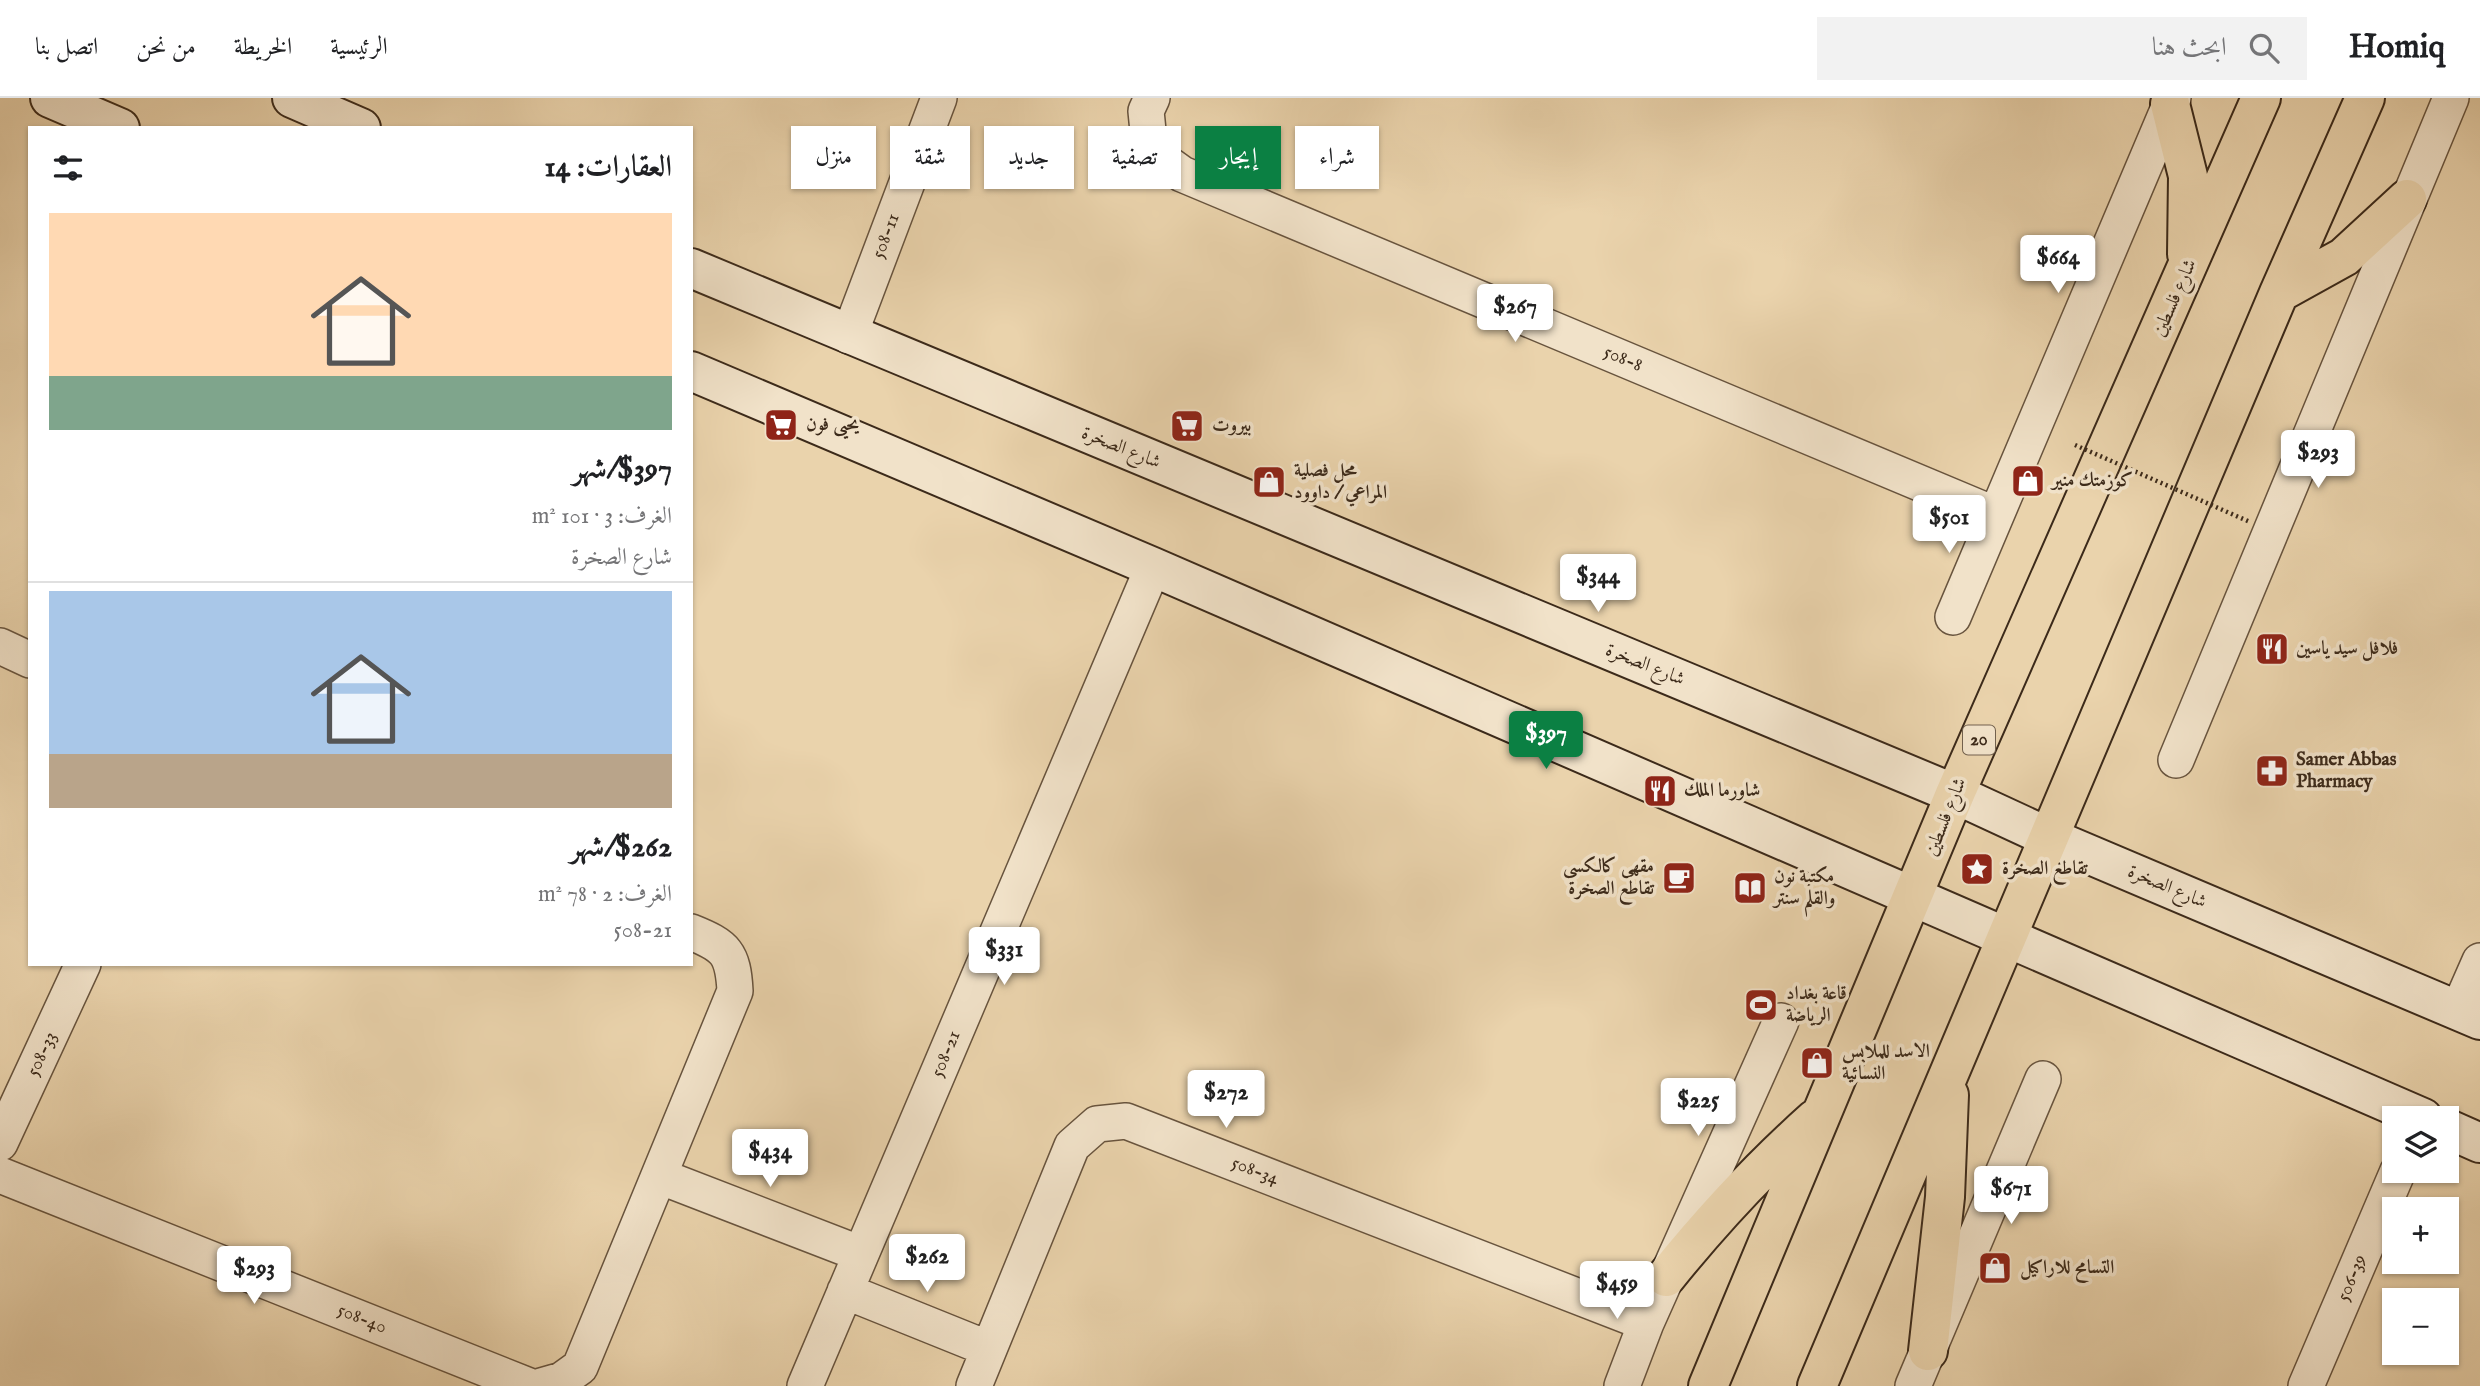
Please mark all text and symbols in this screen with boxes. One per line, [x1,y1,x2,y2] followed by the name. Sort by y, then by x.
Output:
[1817,17,2307,80] search box
[2349,27,2445,69] text: Homiq
[2245,29,2283,67] icon: search
[2152,31,2227,64] text: ابحث هنا
[35,32,98,63] text: اتصل بنا
[136,32,196,63] text: من نحن
[234,32,292,63] text: الخريطة
[330,32,388,63] text: الرئيسية
[791,126,876,189] chip: منزل
[890,126,970,189] chip: شقة
[984,126,1074,189] chip: جديد
[1088,126,1181,189] chip: تصفية
[1195,126,1281,189] chip: إيجار
[1295,126,1379,189] chip: شراء
[49,149,87,187] icon: filters
[544,149,672,187] text: العقارات: 14
[866,210,906,262] street label: 508-11
[2017,236,2099,295] pin: $664
[2036,243,2080,272] text: $664
[2147,256,2205,341] street label: شارع فلسطين
[298,258,424,384] icon: home
[1474,285,1556,344] pin: $267
[1493,292,1537,321] text: $267
[1600,340,1646,378] street label: 508-8
[762,406,800,444] supermarket icon: يحيى فون
[1168,407,1206,445] supermarket icon: بيروت
[806,413,860,440] place label: يحيى فون
[1212,414,1252,438] place label: بيروت
[1077,421,1164,477] street label: شارع الصخرة
[2277,430,2359,490] pin: $293
[2297,438,2339,467] text: $293
[572,451,672,489] text: $397/شهر
[1294,459,1387,507] place label: محل فصلية المراعي / داوود
[2009,462,2047,500] shop icon: كوزمتك منير
[1250,463,1288,501] shop icon: محل فصلية المراعي / داوود
[2050,469,2133,493] place label: كوزمتك منير
[1908,496,1990,555] pin: $501
[532,502,672,531] text: الغرف: 3 · 101 m²
[1929,503,1969,532] text: $501
[571,543,672,572] text: شارع الصخرة
[1557,554,1639,614] pin: $344
[1576,562,1620,591] text: $344
[2253,630,2291,668] restaurant icon: فلافل سيد ياسين
[298,636,424,762] icon: home
[2296,637,2398,661] place label: فلافل سيد ياسين
[1601,638,1688,694] street label: شارع الصخرة
[1505,712,1587,771] pin: $397
[1525,719,1567,748] text: $397
[1963,726,1995,754] road number: 20
[2296,748,2397,794] place label: Samer Abbas Pharmacy
[2253,752,2291,790] pharmacy icon: Samer Abbas Pharmacy
[1641,772,1679,810] restaurant icon: شاورما الملك
[1919,774,1974,860] street label: شارع فلسطين
[1684,779,1760,803] place label: شاورما الملك
[570,829,672,867] text: $262/شهر
[1958,850,1996,888] place icon: تقاطع الصخرة
[1563,855,1654,905] place label: مقهى كالكسي تقاطع الصخرة
[2002,857,2088,885] place label: تقاطع الصخرة
[1660,859,1698,897] cafe icon: مقهى كالكسي تقاطع الصخرة
[2123,860,2210,916] street label: شارع الصخرة
[1772,865,1835,917] place label: مكتبة نون والقلم سنتر
[1731,869,1769,907] library icon: مكتبة نون والقلم سنتر
[538,880,672,909] text: الغرف: 2 · 78 m²
[613,916,672,945] text: 508-21
[963,928,1045,987] pin: $331
[985,935,1023,964] text: $331
[1786,982,1847,1028] place label: قاعة بغداد الرياضة
[1742,986,1780,1024] sports icon: قاعة بغداد الرياضة
[925,1027,967,1081] street label: 508-21
[21,1028,63,1080] street label: 508-33
[1842,1040,1930,1086] place label: الاسد للملابس النسائية
[1798,1044,1836,1082] shop icon: الاسد للملابس النسائية
[1185,1070,1267,1130] pin: $272
[1204,1078,1248,1107] text: $272
[1657,1079,1739,1138] pin: $225
[1677,1086,1719,1115] text: $225
[2382,1106,2459,1365] map controls
[2382,1106,2459,1183] button: layers
[729,1130,811,1189] pin: $434
[748,1137,792,1166] text: $434
[1228,1151,1283,1191] street label: 508-34
[1970,1166,2052,1226] pin: $671
[1990,1174,2032,1203] text: $671
[2382,1197,2459,1274] button: +
[886,1234,968,1294] pin: $262
[905,1242,949,1271] text: $262
[213,1246,295,1306] pin: $293
[1976,1249,2014,1287] shop icon: التسامح للاراكيل
[2332,1251,2372,1305] street label: 506-39
[233,1254,275,1283] text: $293
[2020,1256,2114,1283] place label: التسامح للاراكيل
[1576,1262,1658,1321] pin: $459
[1596,1269,1638,1298] text: $459
[2382,1288,2459,1365] button: −
[334,1298,390,1340] street label: 508-40

